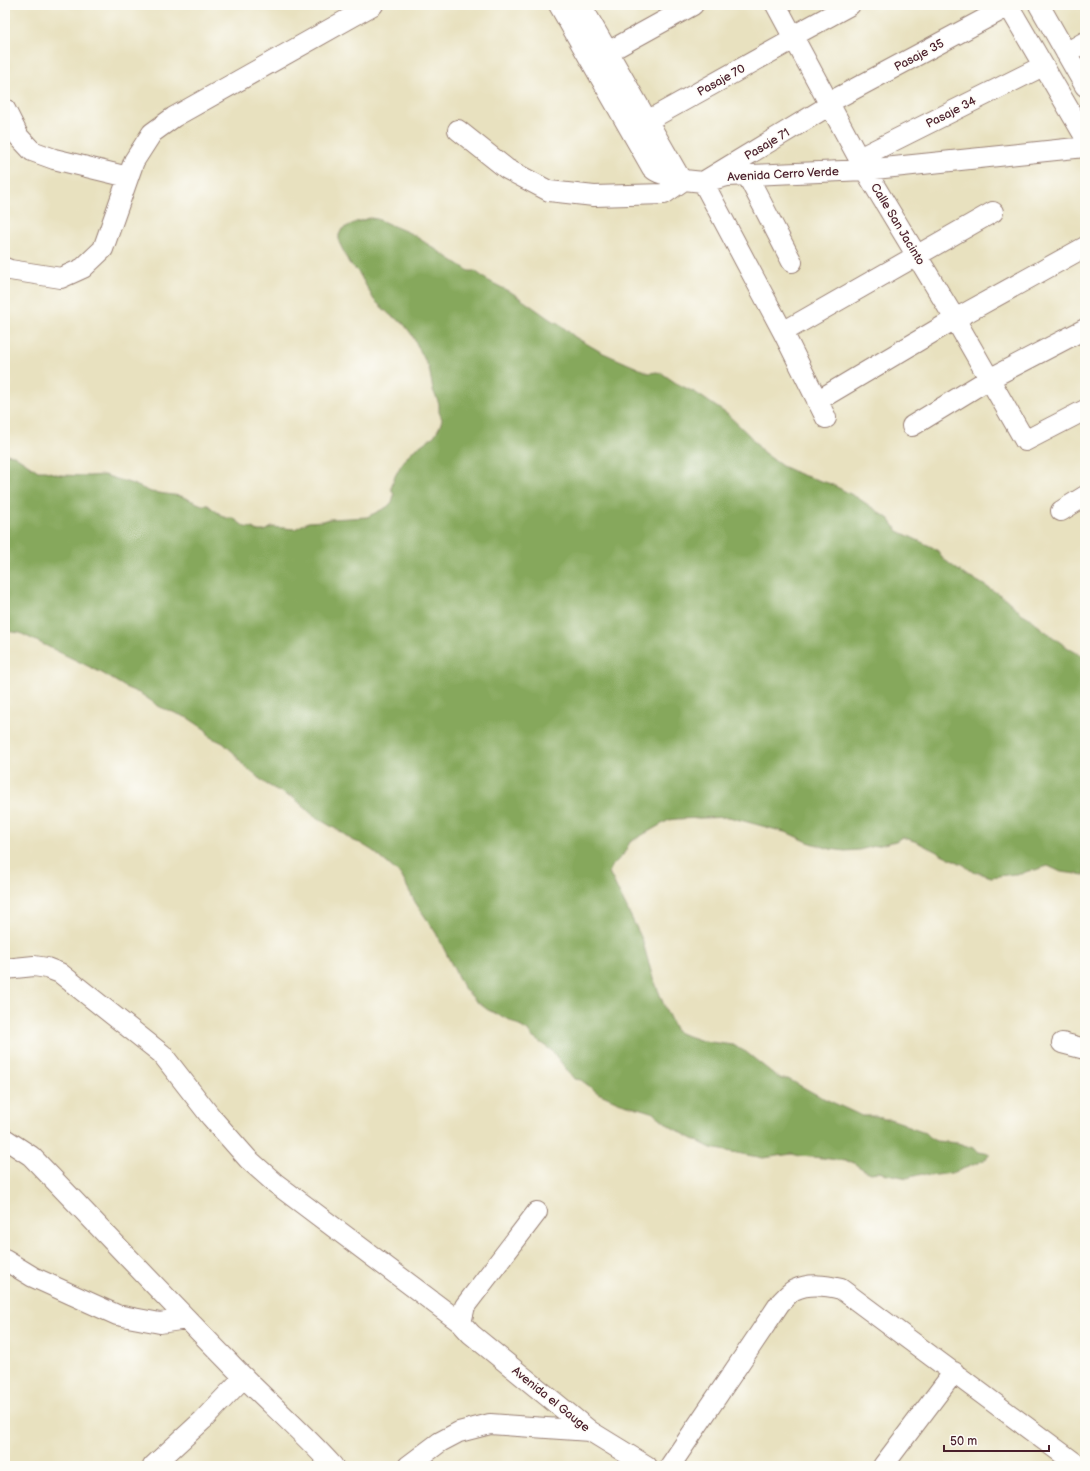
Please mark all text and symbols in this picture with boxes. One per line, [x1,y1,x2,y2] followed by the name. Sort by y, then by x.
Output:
[892,36,947,75] street label: Pasaje 35
[695,61,748,100] street label: Pasaje 70
[924,93,980,132] street label: Pasaje 34
[742,125,793,164] street label: Pasaje 71
[727,164,839,185] street label: Avenida Cerro Verde
[867,181,928,268] street label: Calle San Jacinto
[509,1363,593,1435] street label: Avenida el Gauge
[944,1427,1049,1453] scale bar
[950,1434,977,1449] text: 50 m

